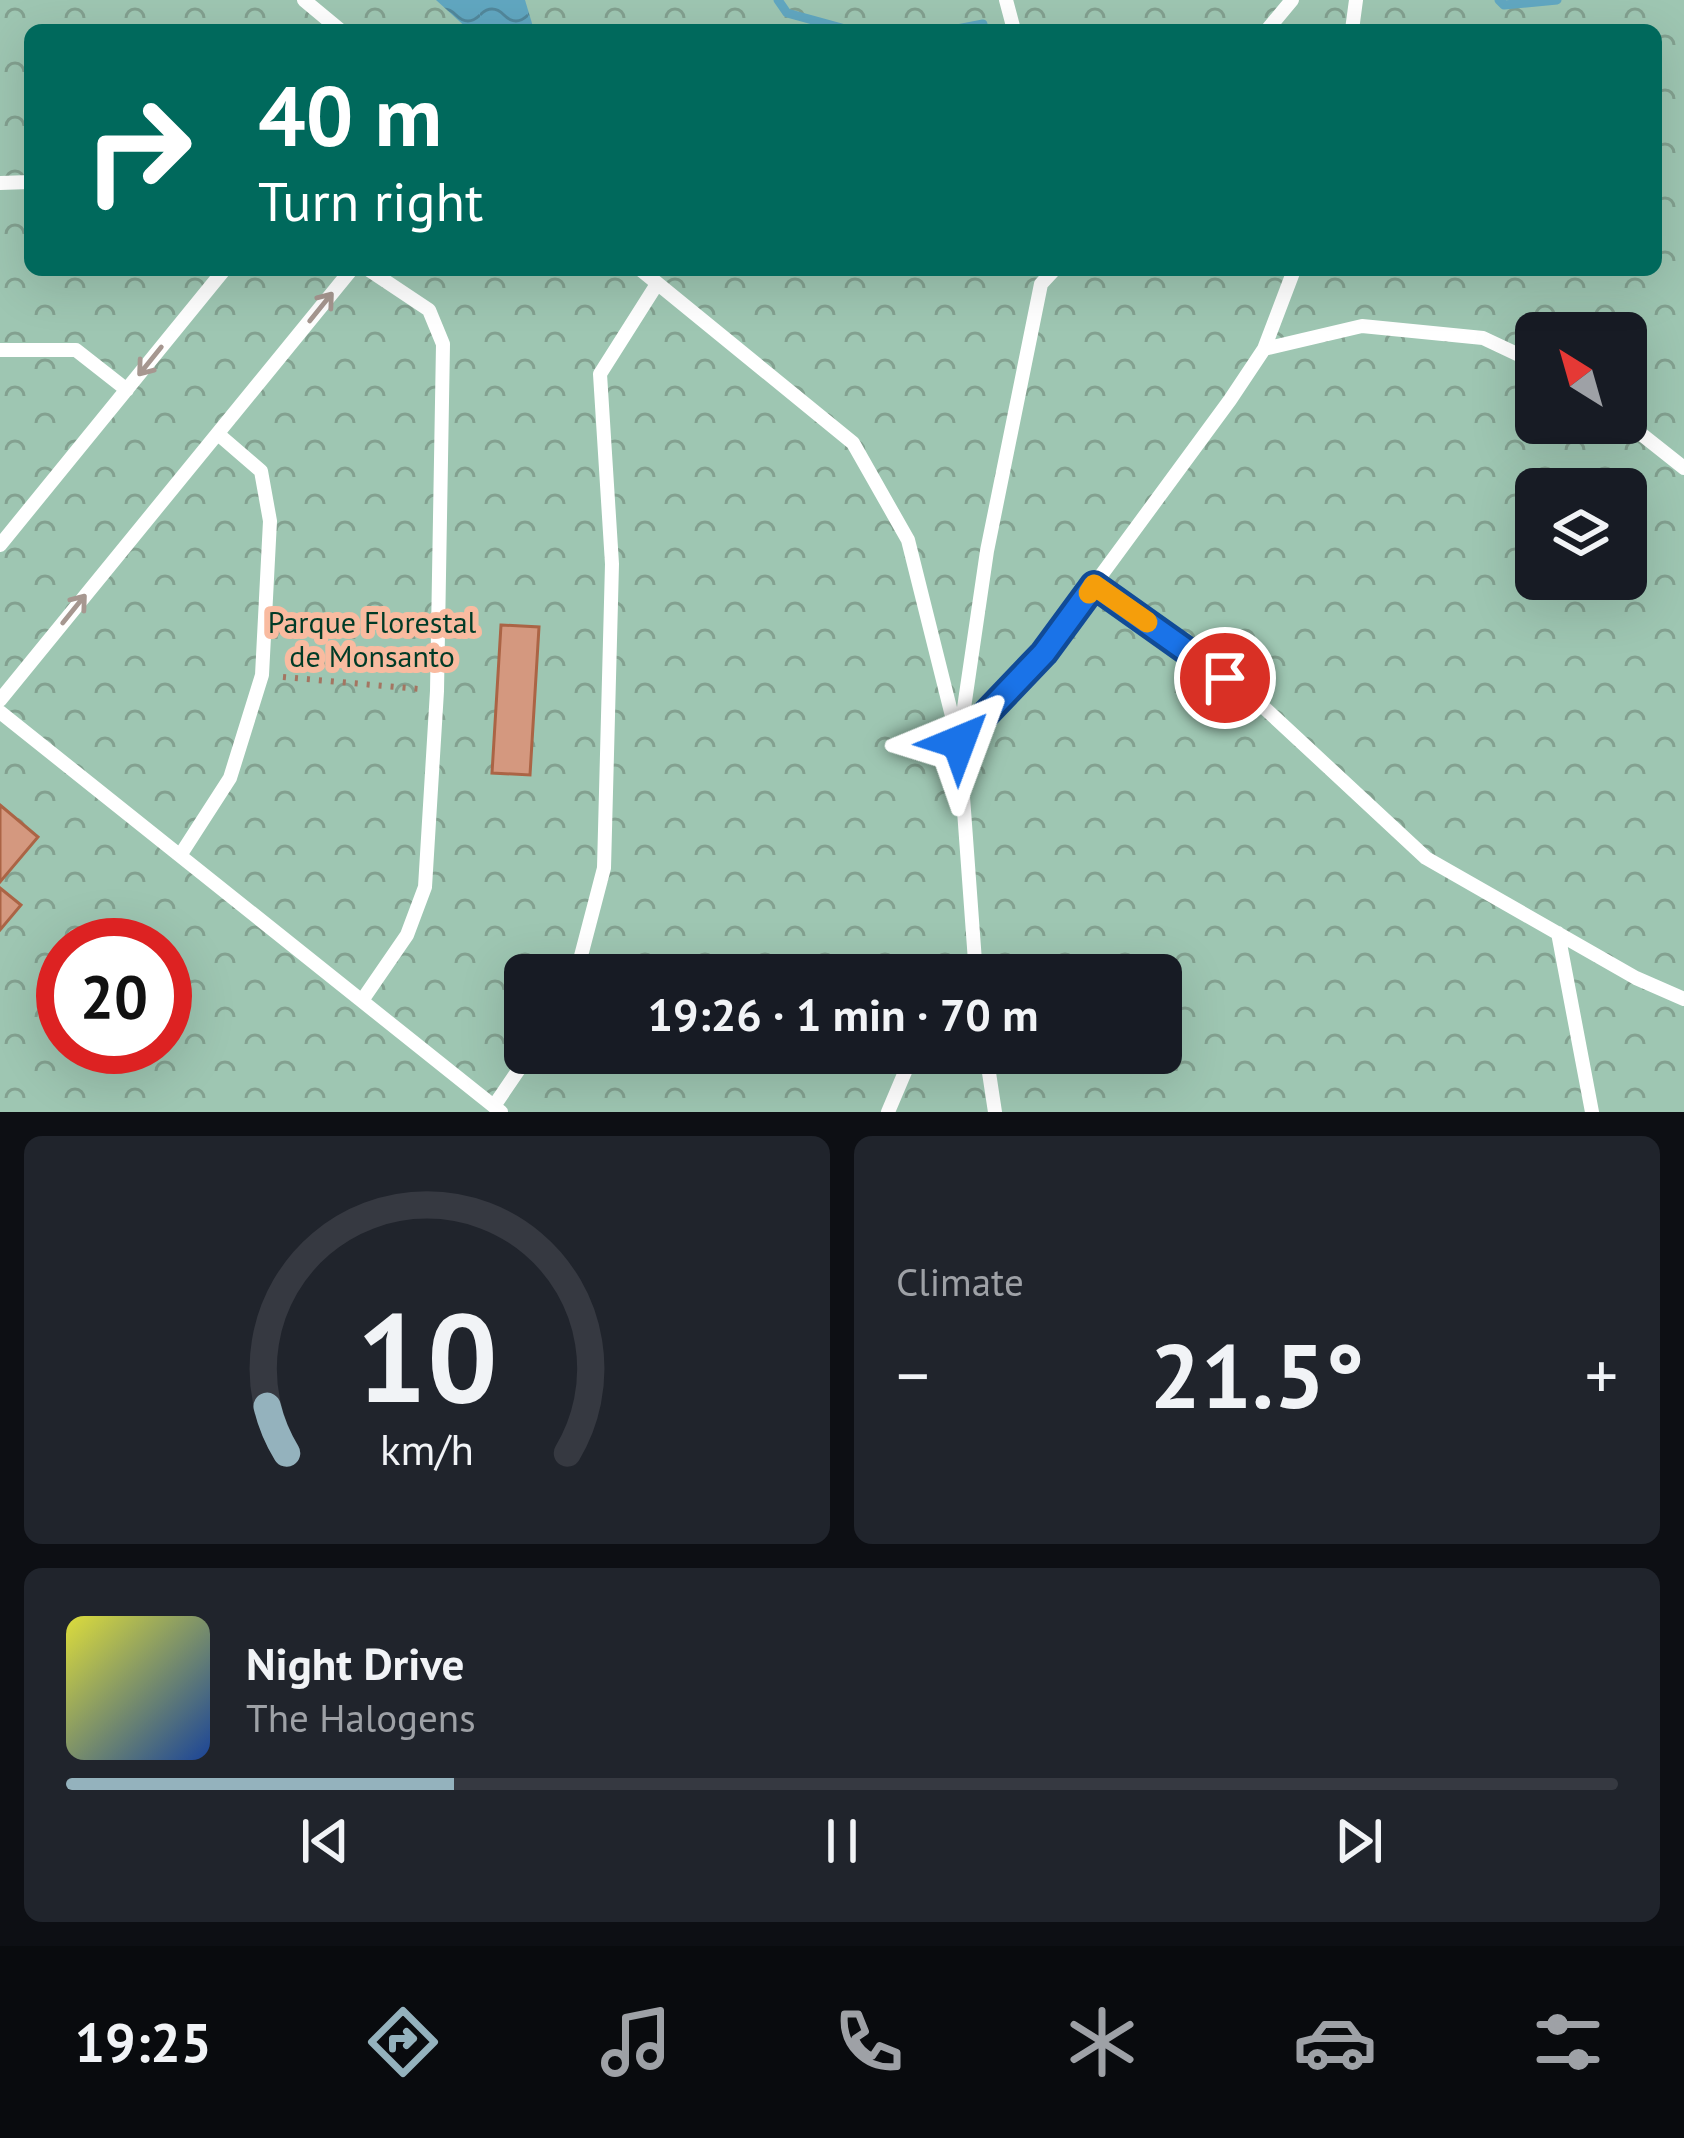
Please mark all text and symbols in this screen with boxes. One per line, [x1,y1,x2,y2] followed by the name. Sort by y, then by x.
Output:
[258,60,442,169] text: 40 m
[60,72,216,228] icon: right
[258,166,483,236] text: Turn right
[306,292,334,323] one-way arrow
[1515,312,1647,444] north arrow
[1515,312,1647,600] map controls
[137,345,165,376] one-way arrow
[1515,468,1647,600] button: layers
[60,594,87,625] one-way arrow
[268,602,477,675] park label: Parque Florestal de Monsanto
[1174,627,1276,729] pin
[1192,645,1258,711] icon: arrive
[896,679,1022,805] position arrow
[36,918,192,1074] speed limit sign: 20
[648,985,1038,1043] text: 19:26 · 1 min · 70 m
[896,1256,1024,1307] text: Climate
[356,1275,498,1436] text: 10
[1150,1316,1364,1433] text: 21.5°
[896,1332,929,1417] text: −
[1585,1332,1618,1417] text: +
[380,1421,474,1477] text: km/h
[246,1634,464,1692] text: Night Drive
[246,1692,476,1743] text: The Halogens
[292,1808,358,1874] icon: previous
[809,1808,875,1874] icon: pause
[1326,1808,1392,1874] icon: next
[361,2000,445,2084] icon: directions
[594,2000,678,2084] icon: music
[827,2000,911,2084] icon: phone
[1060,2000,1144,2084] icon: climate
[1293,2000,1377,2084] icon: car
[1526,2000,1610,2084] icon: filters
[75,2007,212,2077] text: 19:25

